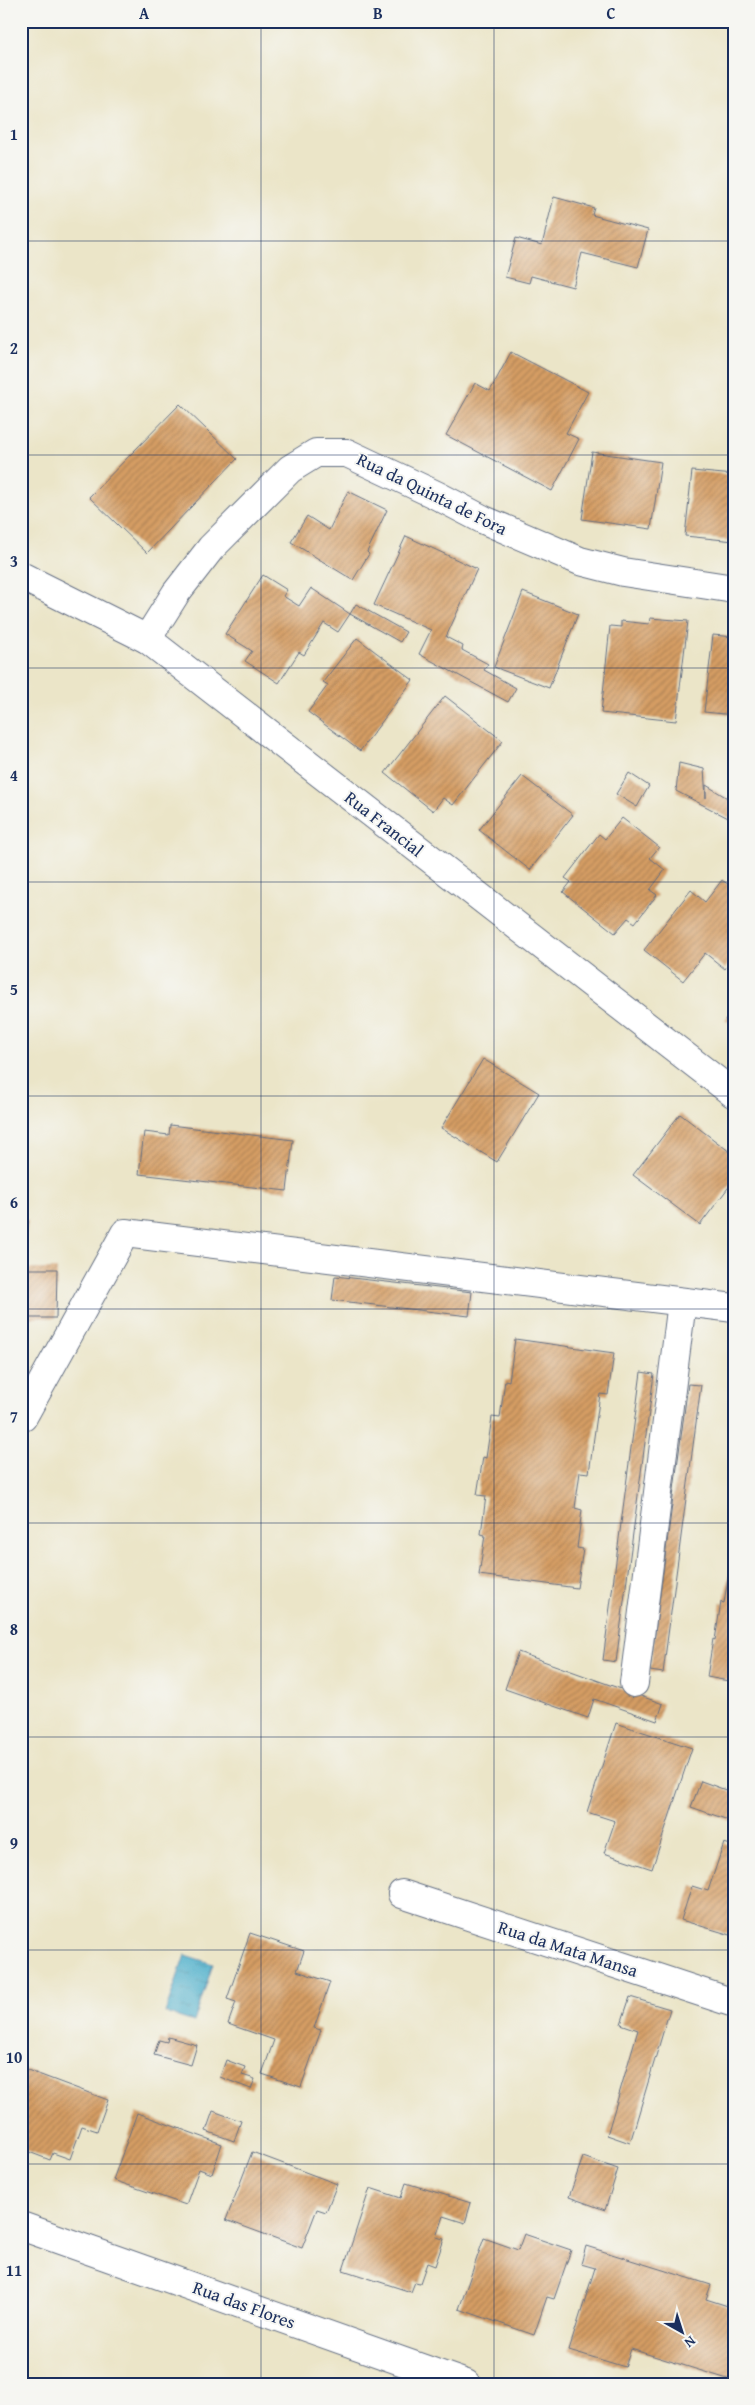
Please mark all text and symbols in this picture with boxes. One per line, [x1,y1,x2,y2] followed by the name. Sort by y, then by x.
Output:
[139,1,150,25] text: A
[373,1,383,25] text: B
[606,1,616,25] text: C
[10,122,18,146] text: 1
[10,336,18,360] text: 2
[352,445,512,542] street label: Rua da Quinta de Fora
[10,549,18,573] text: 3
[10,763,18,787] text: 4
[339,784,430,863] street label: Rua Francial
[10,977,18,1001] text: 5
[10,1190,18,1214] text: 6
[10,1404,18,1428] text: 7
[10,1617,18,1641] text: 8
[10,1831,18,1855] text: 9
[495,1913,642,1984] street label: Rua da Mata Mansa
[6,2045,22,2069] text: 10
[6,2258,22,2282] text: 11
[189,2273,299,2336] street label: Rua das Flores
[658,2308,708,2358] north arrow
[680,2331,700,2353] text: N

